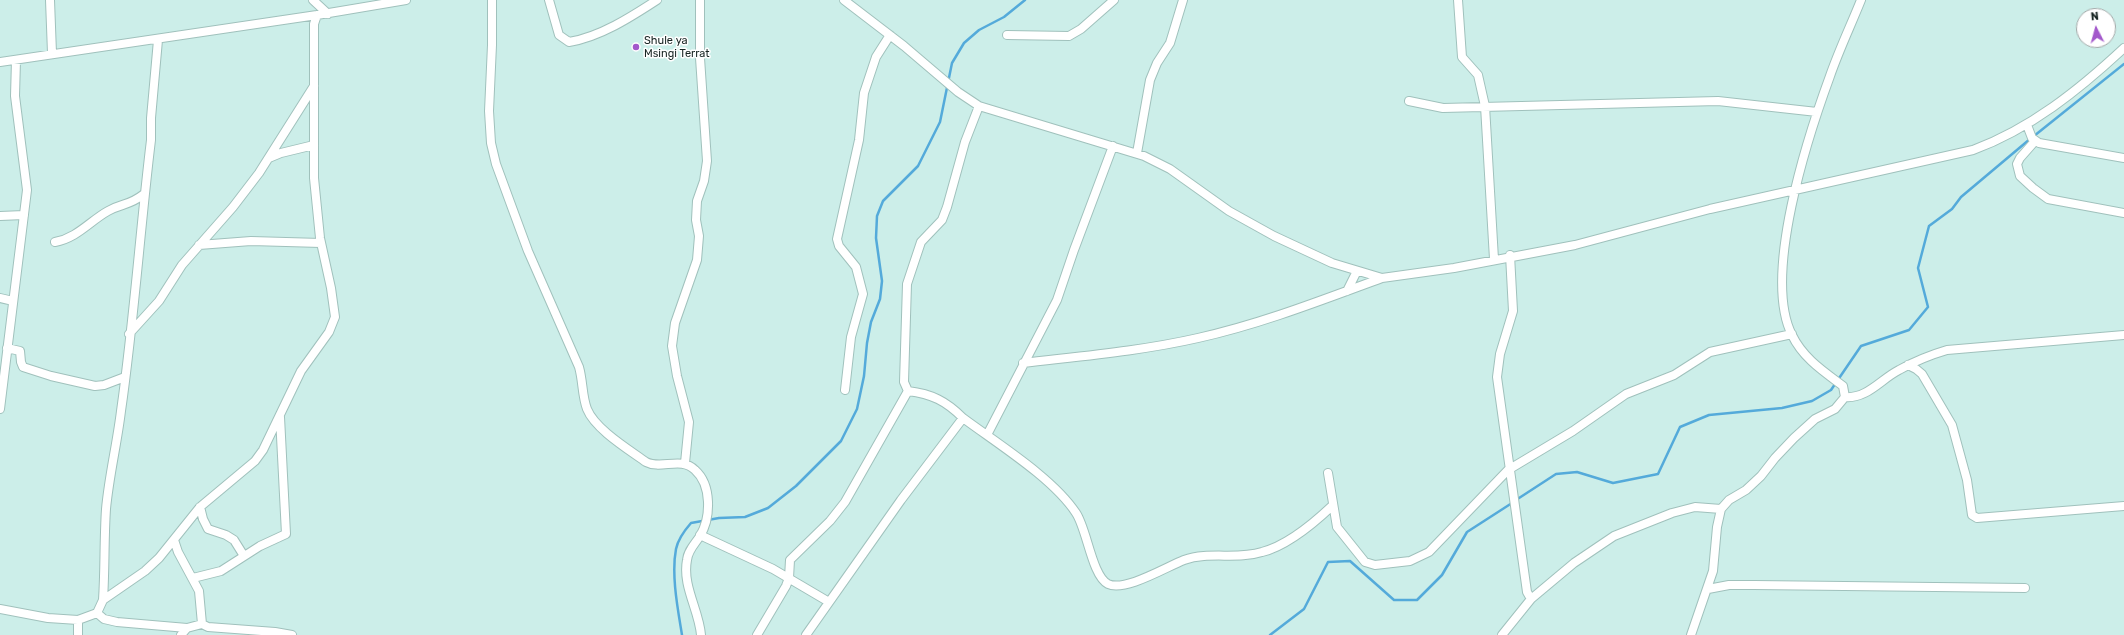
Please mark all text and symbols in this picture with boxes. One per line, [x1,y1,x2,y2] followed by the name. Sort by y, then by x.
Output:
[2076,8,2116,48] north arrow
[2090,10,2099,23] text: N
[644,34,710,60] place label: Shule ya Msingi Terrat
[631,42,641,52] marker: Shule ya Msingi Terrat

